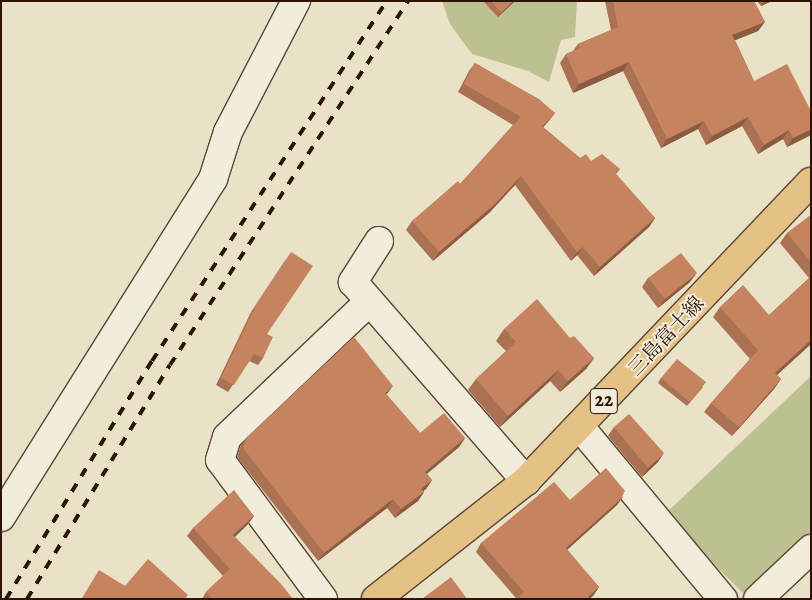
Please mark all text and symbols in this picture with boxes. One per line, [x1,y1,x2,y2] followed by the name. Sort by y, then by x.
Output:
[623,291,709,381] street label: 三島富士線
[589,384,619,418] road number: 22

